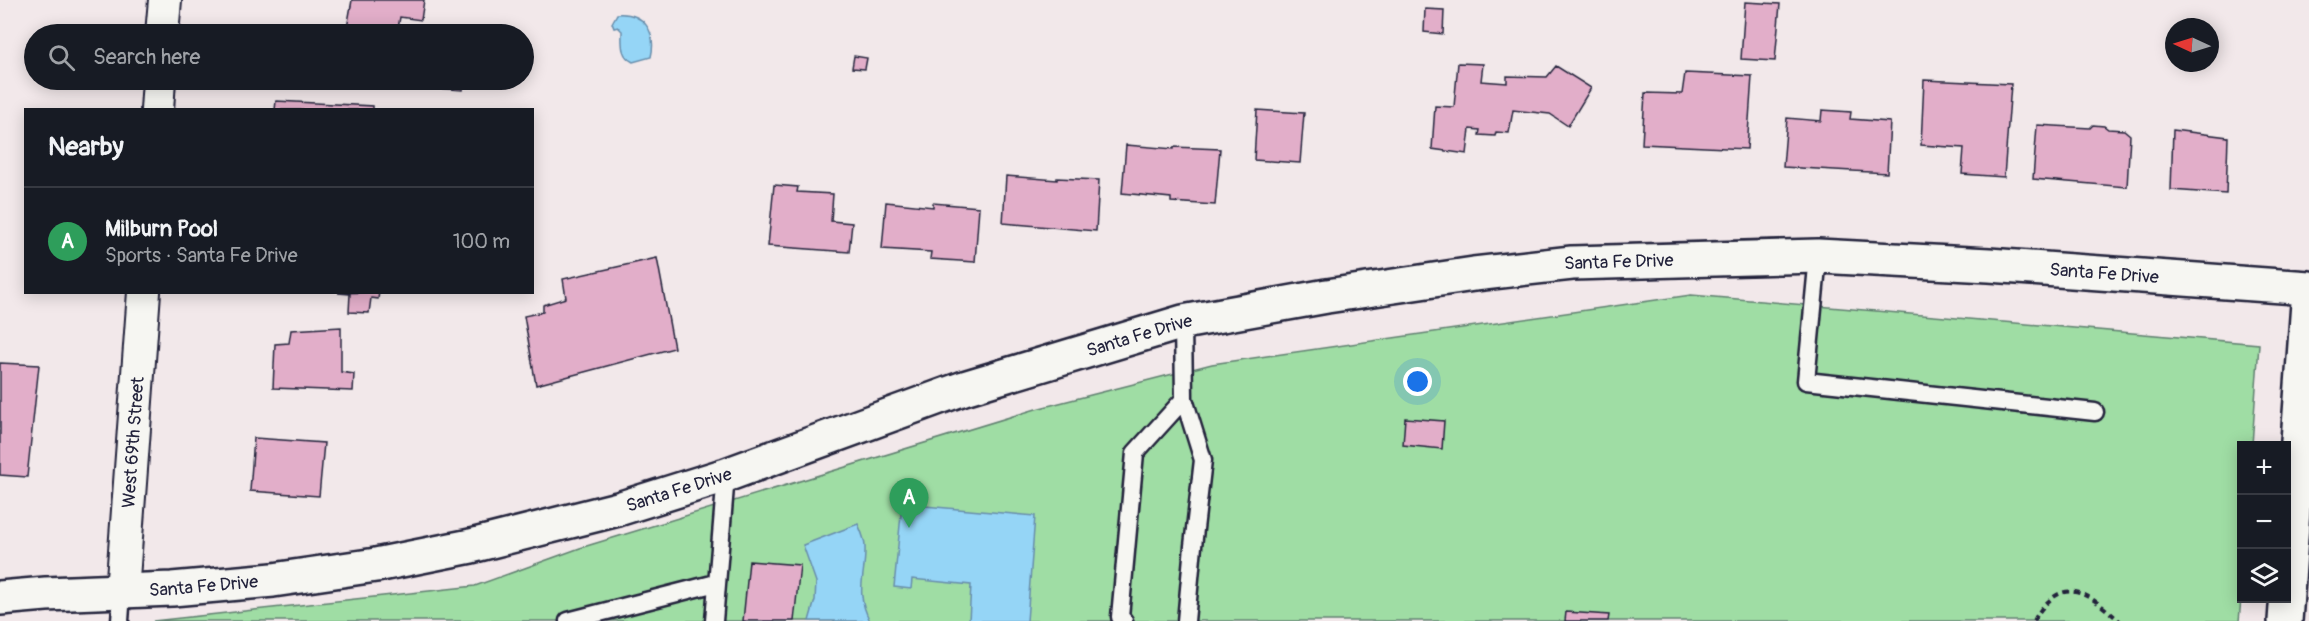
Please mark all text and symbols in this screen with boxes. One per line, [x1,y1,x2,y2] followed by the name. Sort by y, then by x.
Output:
[2165,18,2219,72] north arrow
[24,24,534,90] search box
[45,41,78,74] icon: search
[93,43,200,71] text: Search here
[48,131,124,163] text: Nearby
[105,215,218,243] text: Milburn Pool
[61,229,74,254] text: A
[453,229,510,254] text: 100 m
[105,243,298,268] text: Sports · Santa Fe Drive
[1563,249,1674,276] street label: Santa Fe Drive
[2049,258,2160,289] street label: Santa Fe Drive
[1084,310,1194,362] street label: Santa Fe Drive
[1403,367,1432,396] your location
[117,375,150,509] street label: West 69th Street
[2237,441,2291,603] map controls
[2237,441,2291,495] button: +
[623,463,735,518] street label: Santa Fe Drive
[890,478,928,528] pin: A
[2237,495,2291,549] button: −
[2237,549,2291,603] button: layers
[149,570,259,602] street label: Santa Fe Drive

